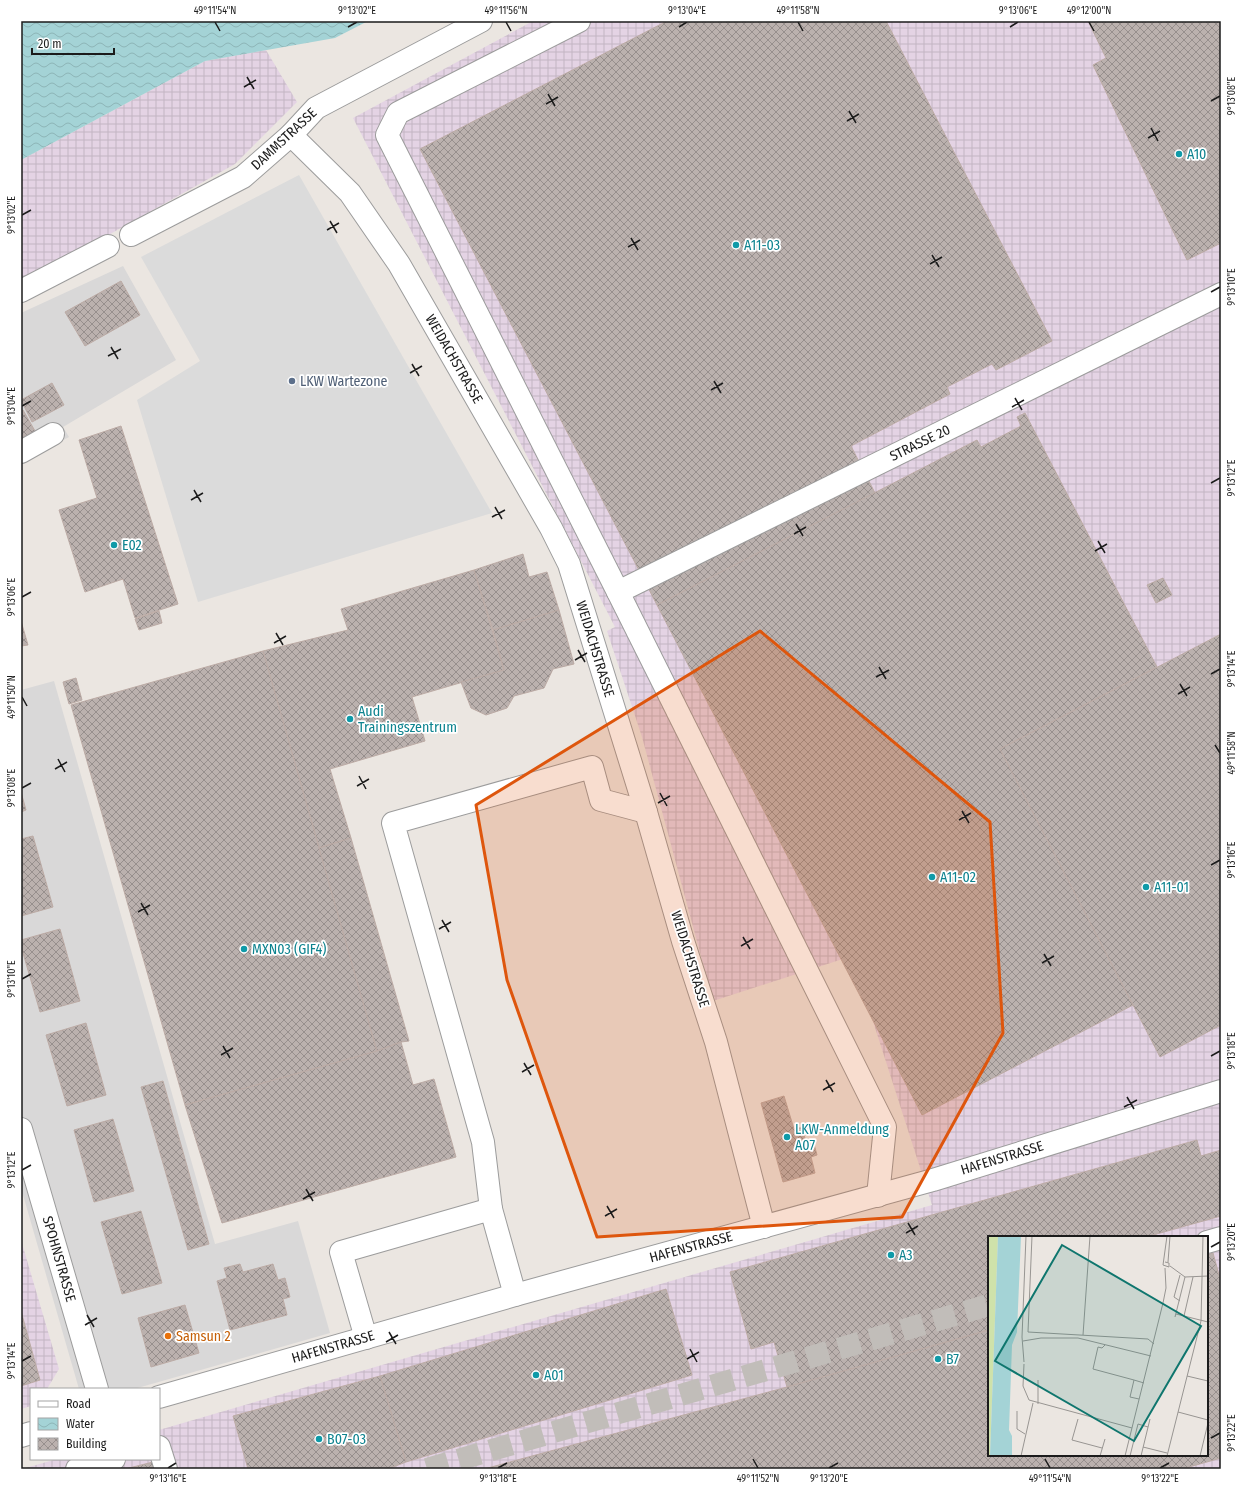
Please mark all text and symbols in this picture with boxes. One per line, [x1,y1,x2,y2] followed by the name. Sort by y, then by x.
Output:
[194,5,236,17] text: 49°11'54"N
[338,5,376,17] text: 9°13'02"E
[484,5,528,17] text: 49°11'56"N
[668,5,706,17] text: 9°13'04"E
[776,5,820,17] text: 49°11'58"N
[999,5,1037,17] text: 9°13'06"E
[1067,5,1111,17] text: 49°12'00"N
[32,30,114,56] scale bar
[38,37,62,51] text: 20 m
[1226,76,1238,115] text: 9°13'08"E
[248,104,321,174] street label: DAMMSTRASSE
[1187,146,1206,163] place label: A10
[1174,149,1184,159] marker: A10
[6,196,18,234] text: 9°13'02"E
[744,237,780,254] place label: A11-03
[731,240,741,250] marker: A11-03
[1226,268,1238,306] text: 9°13'10"E
[422,311,487,407] street label: WEIDACHSTRASSE
[300,373,388,390] place label: LKW Wartezone
[287,376,297,386] marker: LKW Wartezone
[6,387,18,425] text: 9°13'04"E
[887,421,953,465] street label: STRASSE 20
[1226,459,1238,496] text: 9°13'12"E
[122,537,142,554] place label: E02
[109,540,119,550] marker: E02
[6,578,18,616] text: 9°13'06"E
[572,599,618,700] street label: WEIDACHSTRASSE
[1226,650,1238,687] text: 9°13'14"E
[6,675,18,719] text: 49°11'50"N
[358,703,457,736] place label: Audi Trainingszentrum
[345,714,355,724] marker: Audi Trainingszentrum
[1226,731,1238,775] text: 49°11'58"N
[6,768,18,807] text: 9°13'08"E
[1226,841,1238,879] text: 9°13'16"E
[940,869,976,886] place label: A11-02
[927,872,937,882] marker: A11-02
[1154,879,1189,896] place label: A11-01
[1141,882,1151,892] marker: A11-01
[667,909,713,1010] street label: WEIDACHSTRASSE
[252,941,326,958] place label: MXN03 (GIF4)
[239,944,249,954] marker: MXN03 (GIF4)
[6,960,18,998] text: 9°13'10"E
[1226,1032,1238,1070] text: 9°13'18"E
[795,1121,889,1154] place label: LKW-Anmeldung A07
[782,1132,792,1142] marker: LKW-Anmeldung A07
[959,1137,1046,1179] street label: HAFENSTRASSE
[6,1151,18,1188] text: 9°13'12"E
[39,1214,79,1304] street label: SPOHNSTRASSE
[1226,1223,1238,1261] text: 9°13'20"E
[648,1228,735,1266] street label: HAFENSTRASSE
[988,1236,1208,1456] inset map
[899,1247,913,1264] place label: A3
[886,1250,896,1260] marker: A3
[290,1327,377,1367] street label: HAFENSTRASSE
[176,1328,231,1345] place label: Samsun 2
[163,1331,173,1341] marker: Samsun 2
[6,1342,18,1379] text: 9°13'14"E
[946,1351,959,1368] place label: B7
[933,1354,943,1364] marker: B7
[544,1367,564,1384] place label: A01
[531,1370,541,1380] marker: A01
[30,1388,160,1460] legend
[66,1397,91,1411] text: Road
[1226,1414,1238,1452] text: 9°13'22"E
[66,1417,95,1431] text: Water
[327,1431,366,1448] place label: B07-03
[314,1434,324,1444] marker: B07-03
[66,1437,107,1451] text: Building
[149,1473,187,1485] text: 9°13'16"E
[479,1473,517,1485] text: 9°13'18"E
[737,1473,779,1485] text: 49°11'52"N
[810,1473,848,1485] text: 9°13'20"E
[1029,1473,1071,1485] text: 49°11'54"N
[1141,1473,1179,1485] text: 9°13'22"E

